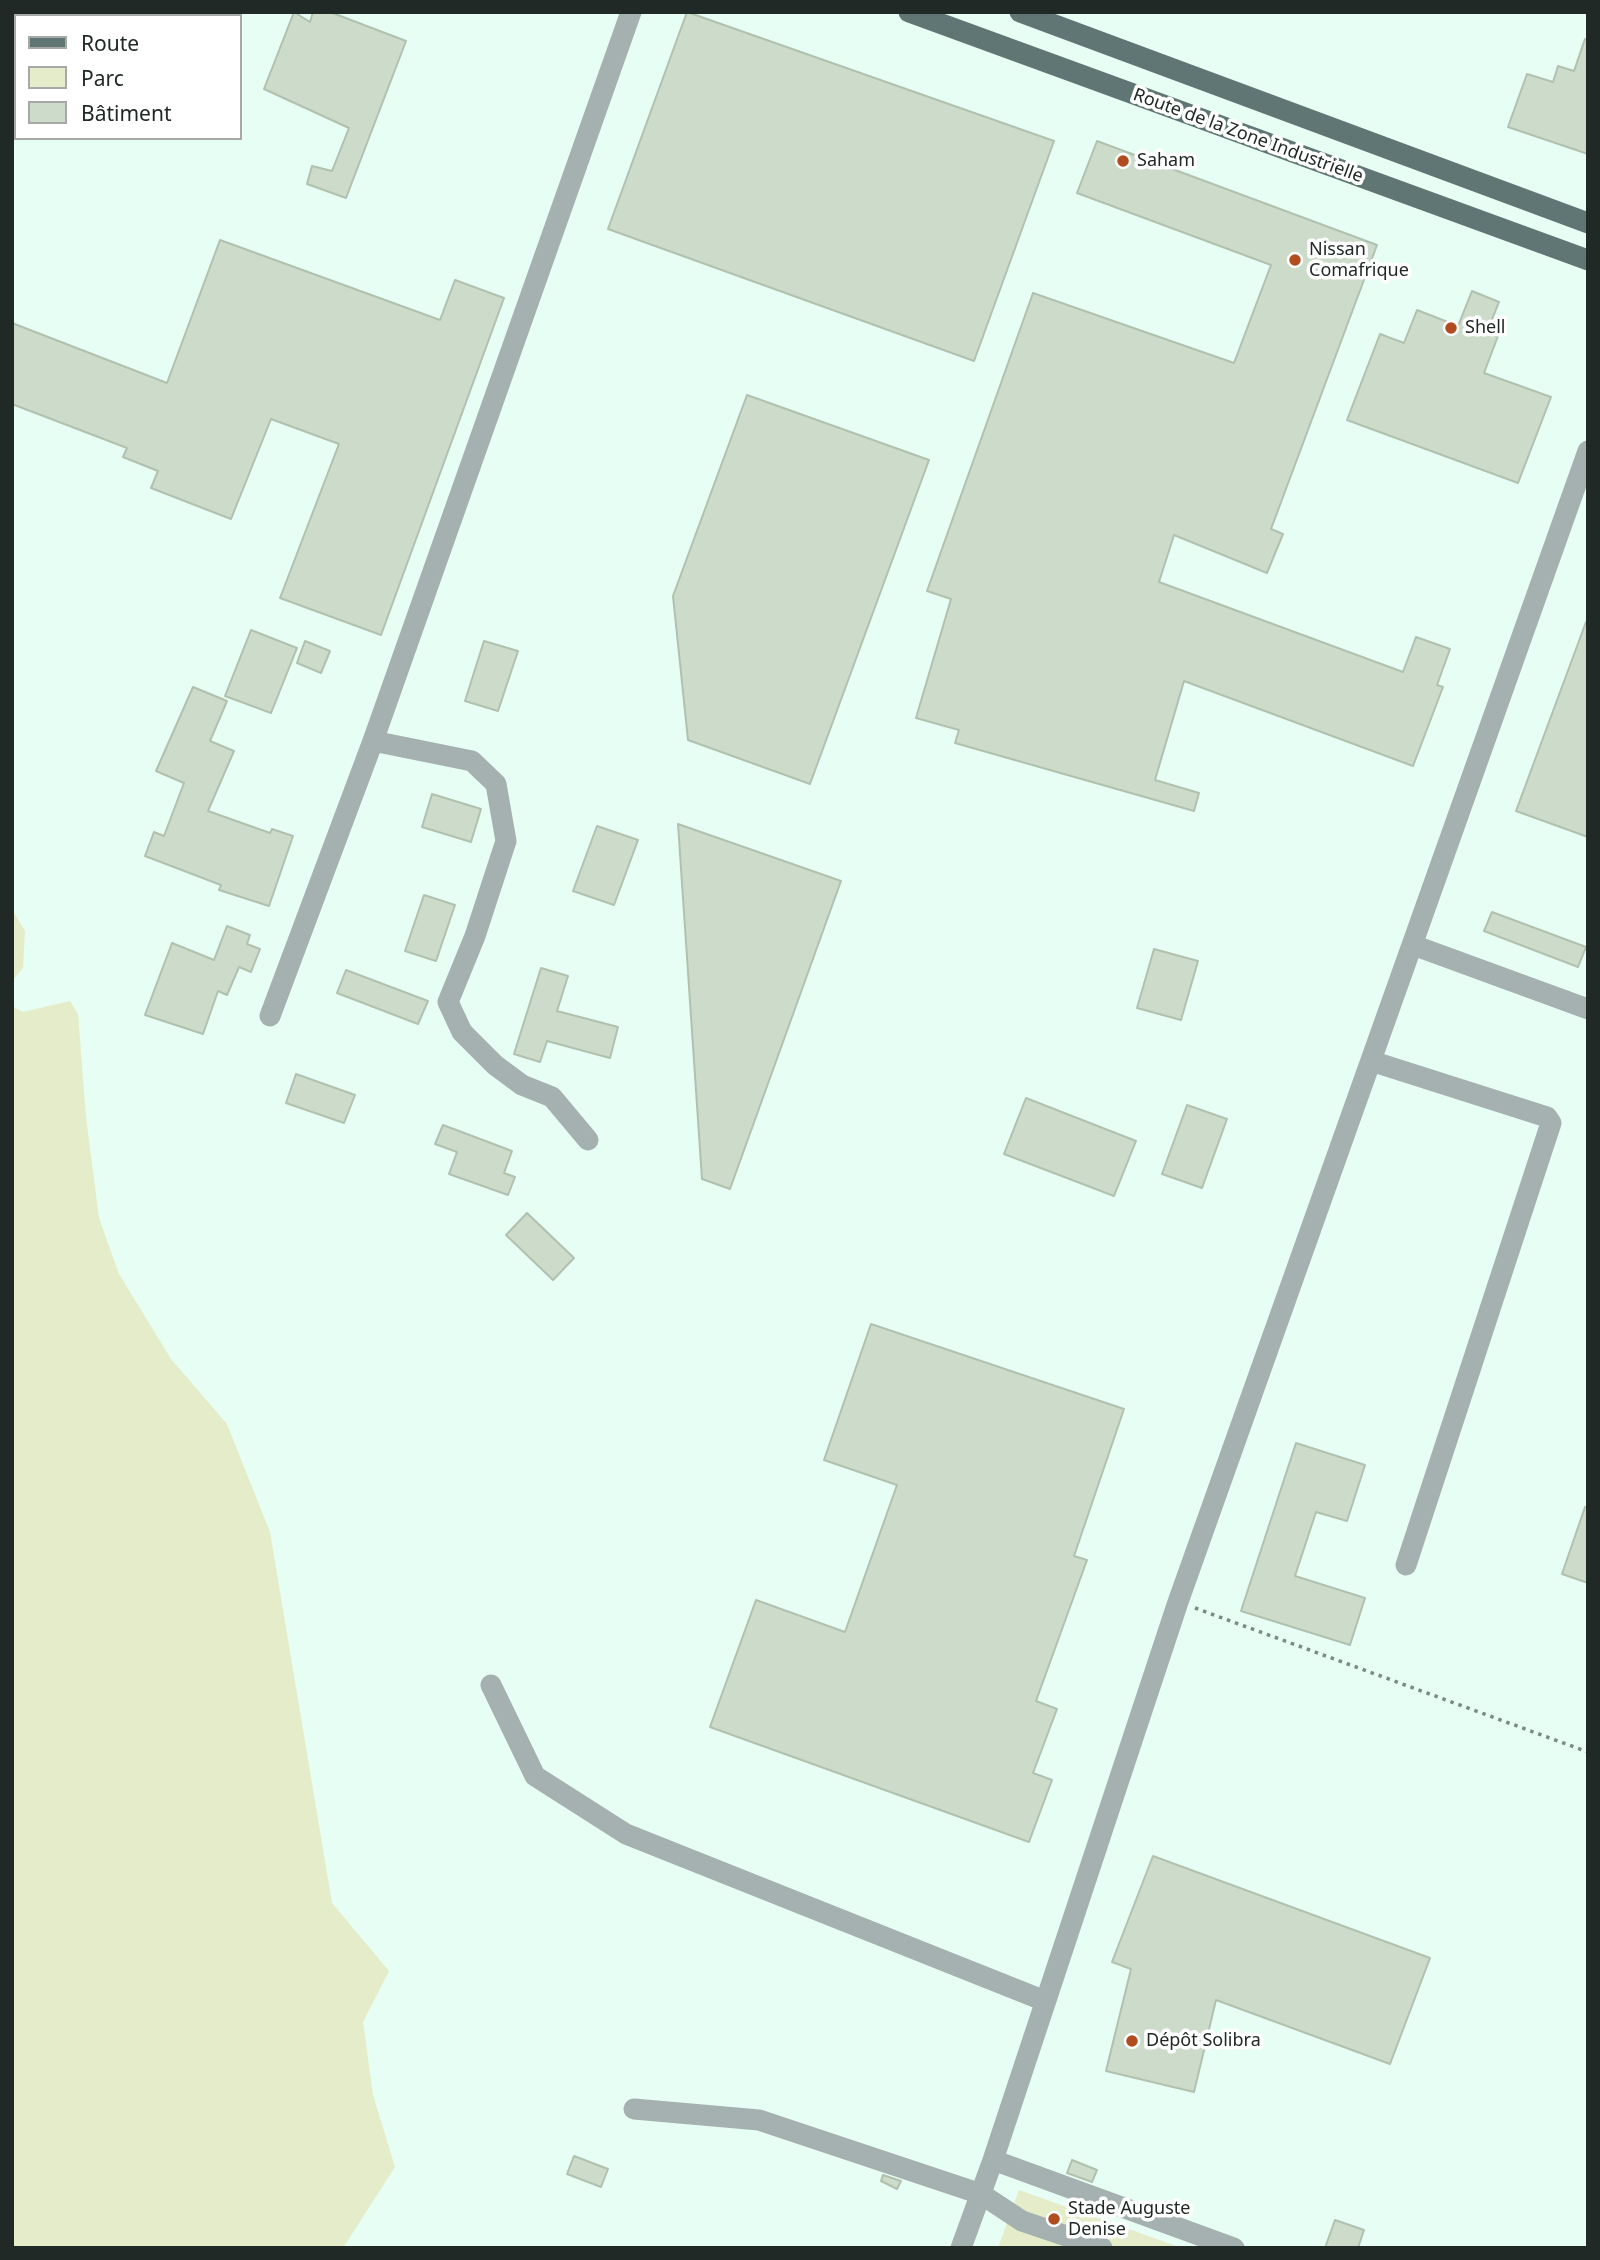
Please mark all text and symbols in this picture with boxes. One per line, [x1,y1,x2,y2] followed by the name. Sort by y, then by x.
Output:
[14,14,242,140] legend
[81,29,139,57] text: Route
[81,64,124,92] text: Parc
[1130,84,1366,188] street label: Route de la Zone Industrielle
[81,99,171,127] text: Bâtiment
[1137,150,1195,172] place label: Saham
[1115,153,1131,169] marker: Saham
[1309,239,1409,282] place label: Nissan Comafrique
[1287,252,1303,268] marker: Nissan Comafrique
[1465,317,1505,339] place label: Shell
[1443,320,1459,336] marker: Shell
[1146,2030,1261,2052] place label: Dépôt Solibra
[1124,2033,1140,2049] marker: Dépôt Solibra
[1068,2198,1190,2240] place label: Stade Auguste Denise
[1046,2211,1062,2227] marker: Stade Auguste Denise

